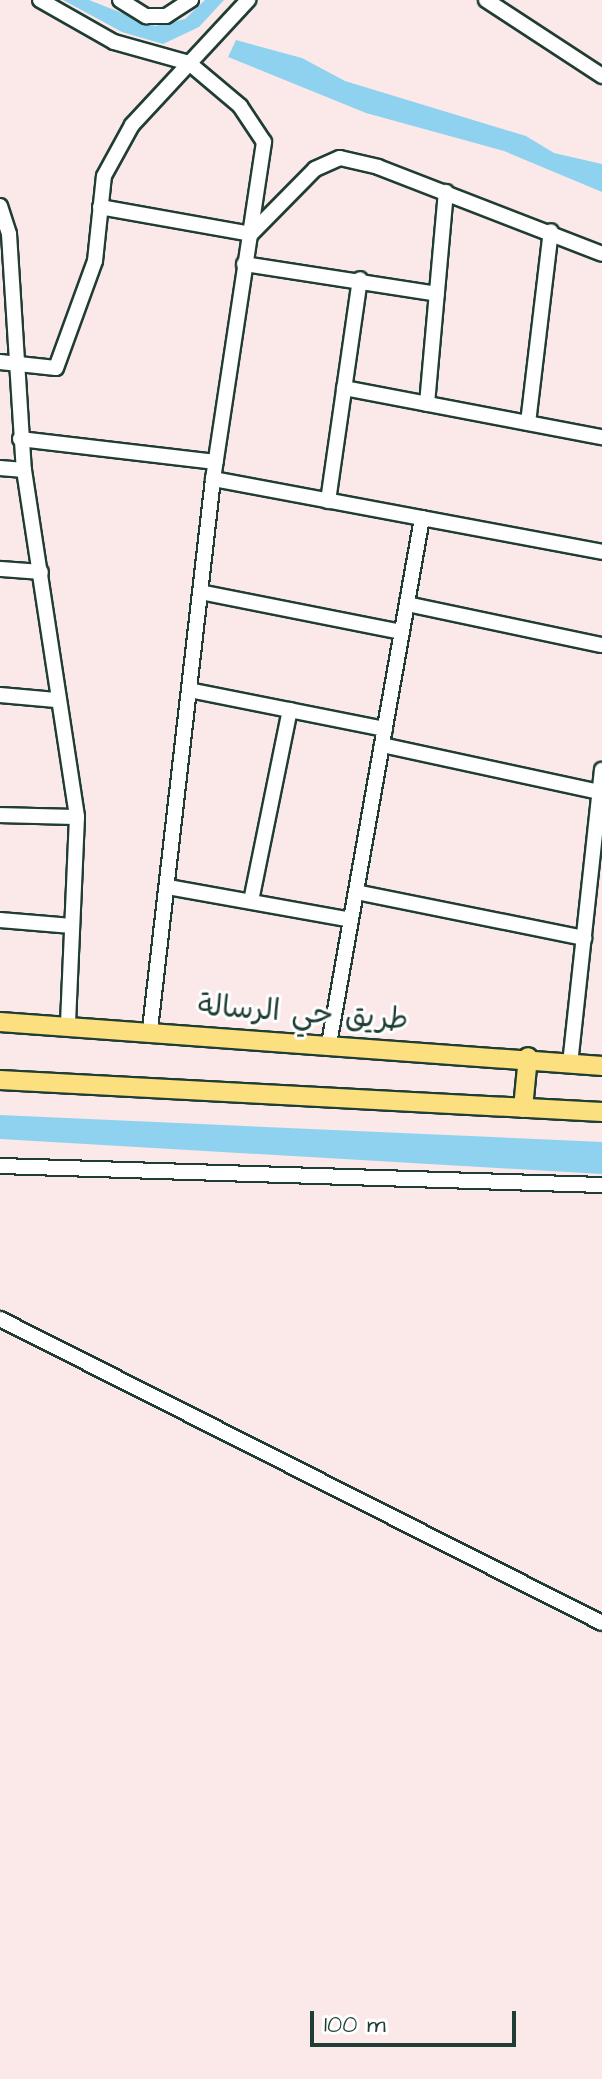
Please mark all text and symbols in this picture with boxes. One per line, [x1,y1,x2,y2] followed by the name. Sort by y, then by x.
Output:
[197,988,409,1038] street label: طريق حي الرسالة
[314,1995,520,2045] scale bar
[324,2008,386,2042] text: 100 m

